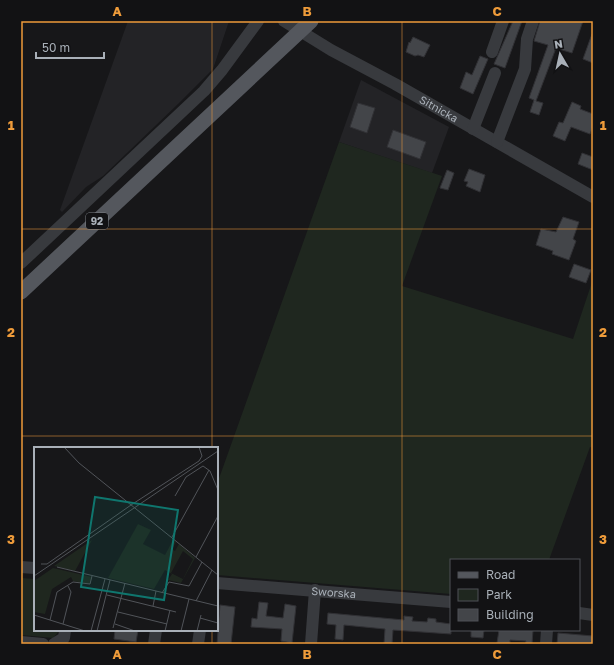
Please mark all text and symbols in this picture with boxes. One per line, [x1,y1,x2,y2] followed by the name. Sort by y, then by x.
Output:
[112,3,122,19] text: A
[302,3,312,19] text: B
[492,3,502,19] text: C
[36,34,104,60] scale bar
[540,34,580,74] north arrow
[553,37,564,51] text: N
[42,40,70,55] text: 50 m
[417,92,461,125] street label: Sitnicka
[8,117,15,133] text: 1
[600,117,607,133] text: 1
[86,213,108,229] road number: 92
[7,324,15,340] text: 2
[599,324,607,340] text: 2
[34,447,218,631] inset map
[7,531,15,547] text: 3
[599,531,607,547] text: 3
[450,559,580,631] legend
[486,567,515,582] text: Road
[311,584,357,600] street label: Sworska
[486,587,512,602] text: Park
[486,607,534,622] text: Building
[112,646,122,662] text: A
[302,646,312,662] text: B
[492,646,502,662] text: C

